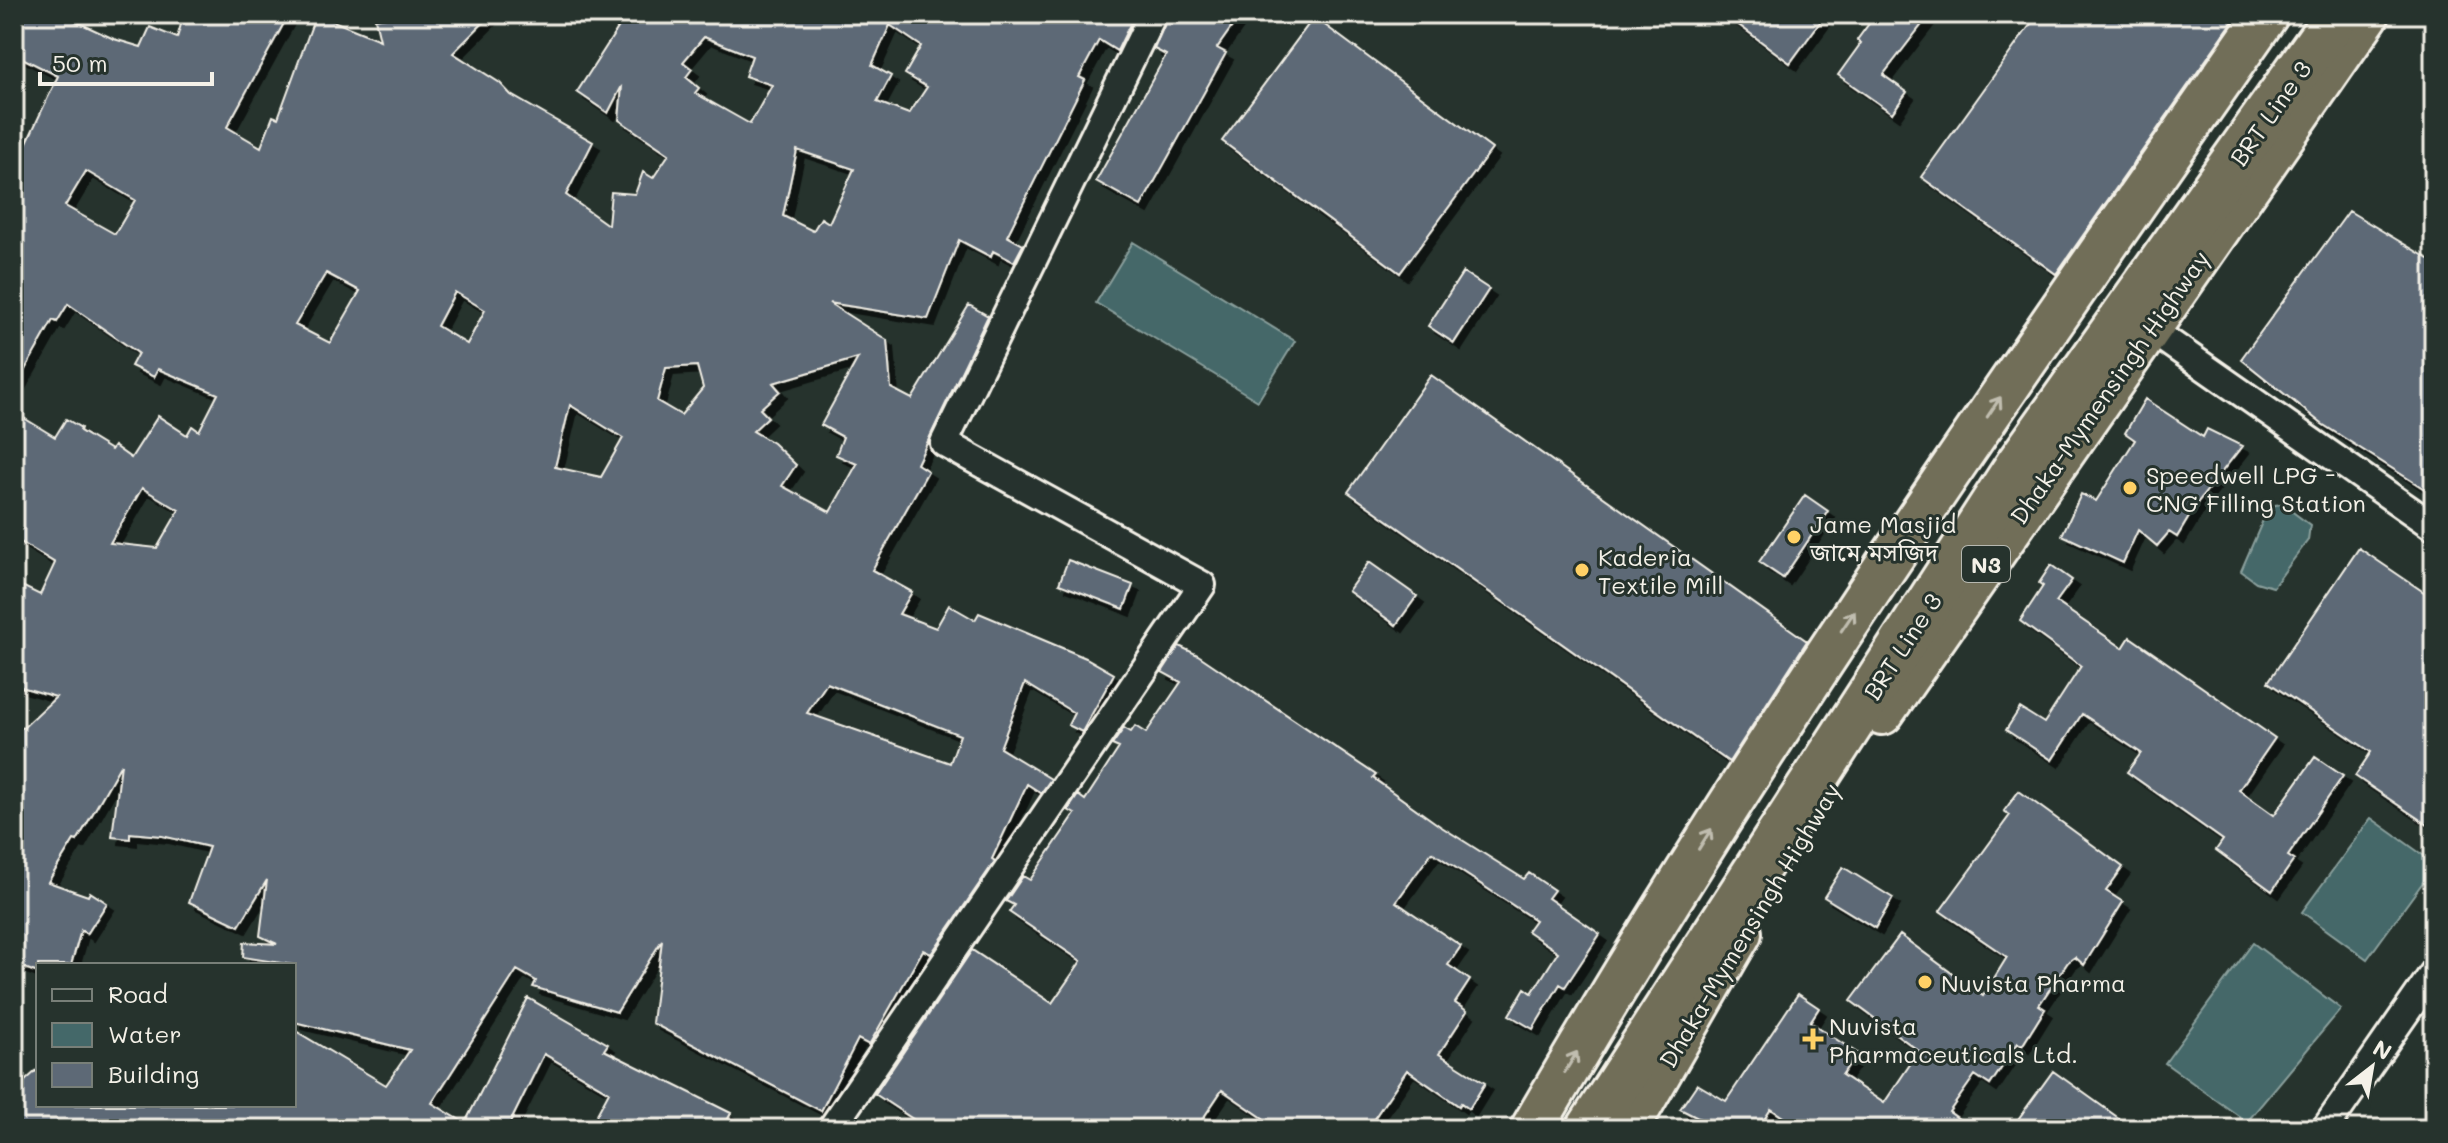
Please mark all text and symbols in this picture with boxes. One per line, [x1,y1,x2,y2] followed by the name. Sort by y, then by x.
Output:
[40,36,212,86] scale bar
[52,47,108,78] text: 50 m
[2223,54,2317,172] street label: BRT Line 3
[2002,244,2216,530] street label: Dhaka-Mymensingh Highway
[1986,396,2002,418] one-way arrow
[2146,459,2366,518] place label: Speedwell LPG - CNG Filling Station
[2121,479,2139,497] marker: Speedwell LPG - CNG Filling Station
[1809,508,1956,567] place label: Jame Masjid জামে মসজিদ
[1785,528,1803,546] marker: Jame Masjid জামে মসজিদ
[1598,541,1723,600] place label: Kaderia Textile Mill
[1962,546,2010,582] road number: N3
[1573,561,1591,579] marker: Kaderia Textile Mill
[1856,587,1948,705] street label: BRT Line 3
[1839,611,1856,633] one-way arrow
[1651,777,1847,1073] street label: Dhaka-Mymensingh Highway
[1698,828,1714,851] one-way arrow
[36,963,296,1107] legend
[1941,967,2126,998] place label: Nuvista Pharma
[1916,973,1934,991] marker: Nuvista Pharma
[108,978,168,1009] text: Road
[1829,1010,2078,1069] place label: Nuvista Pharmaceuticals Ltd.
[108,1018,182,1049] text: Water
[2332,1027,2412,1107] north arrow
[1804,1030,1822,1048] marker: Nuvista Pharmaceuticals Ltd.
[2368,1033,2397,1066] text: N
[1563,1051,1579,1074] one-way arrow
[108,1058,199,1089] text: Building

